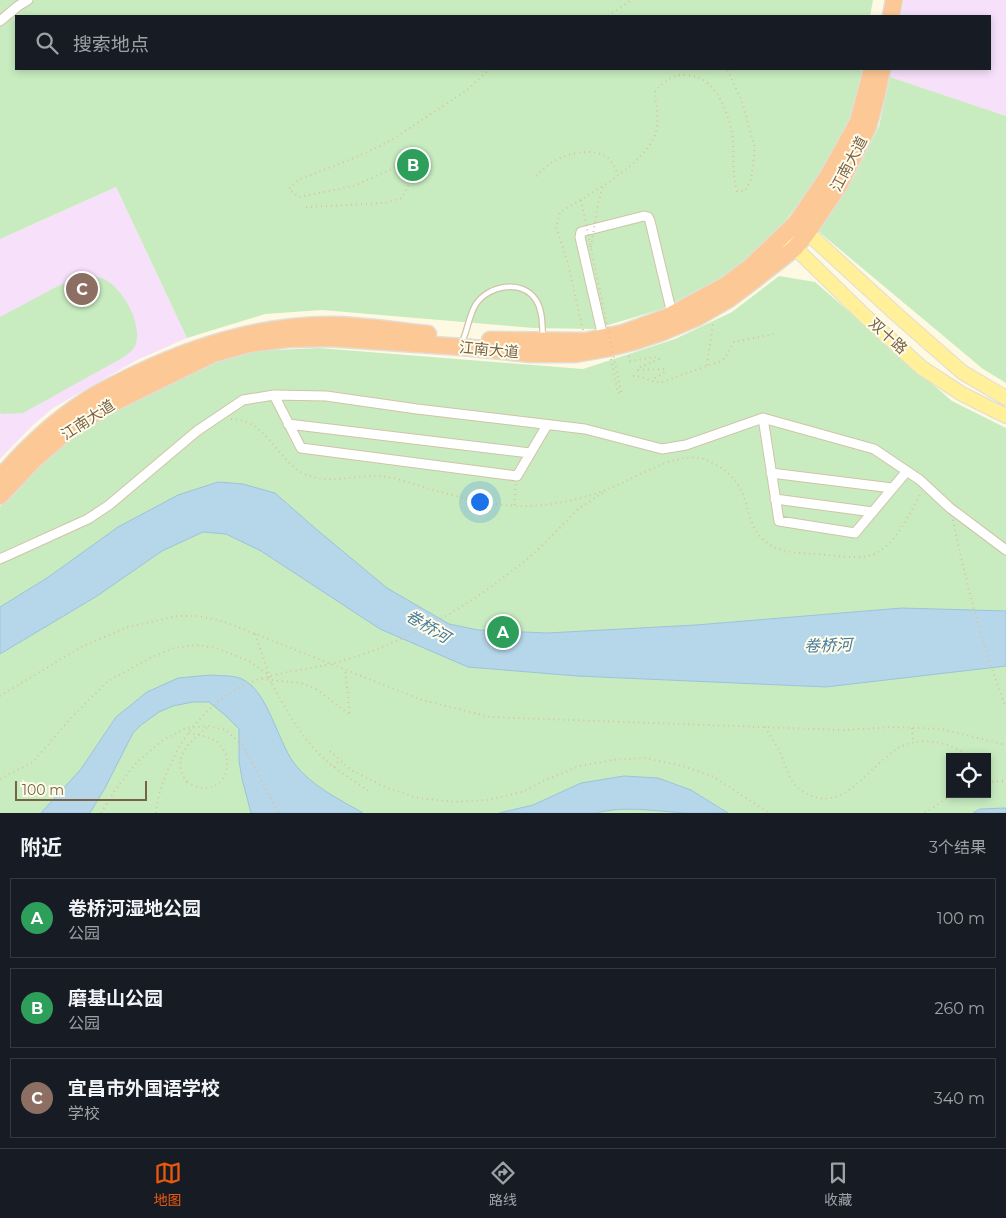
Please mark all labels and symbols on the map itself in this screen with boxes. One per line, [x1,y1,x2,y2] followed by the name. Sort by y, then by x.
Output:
[826,133,871,195] street label: 江南大道
[397,146,429,184] pin: B
[66,270,98,308] pin: C
[865,314,911,358] street label: 双十路
[458,337,520,362] street label: 江南大道
[57,395,118,444] street label: 江南大道
[467,489,493,515] your location
[402,606,456,648] water label: 卷桥河
[487,613,519,651] pin: A
[804,635,855,656] water label: 卷桥河
[15,778,148,801] scale bar

